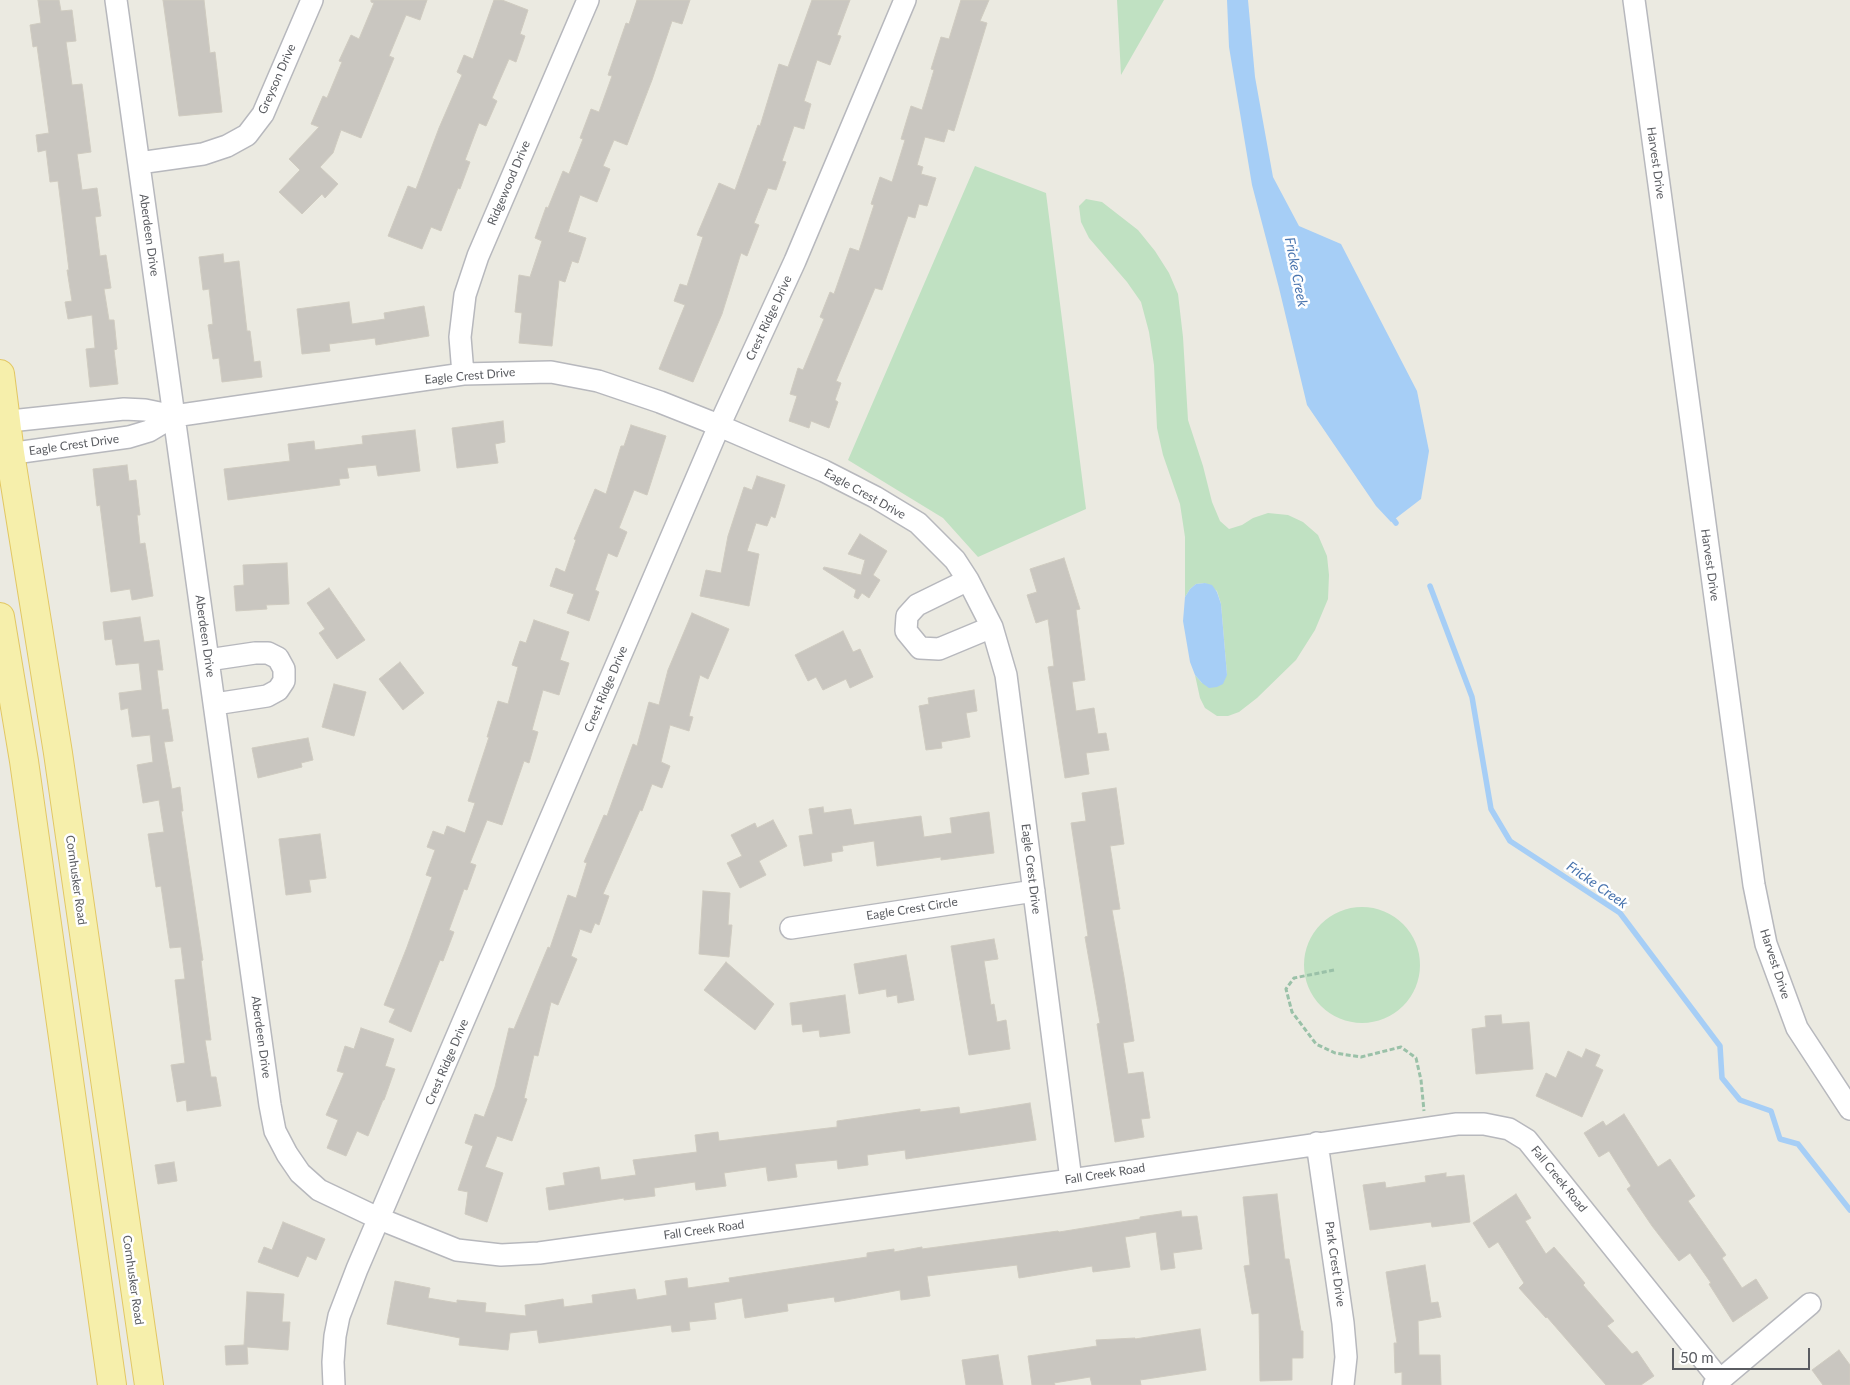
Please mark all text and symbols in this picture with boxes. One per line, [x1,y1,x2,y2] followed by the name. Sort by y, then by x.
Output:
[255,42,299,116] street label: Greyson Drive
[1644,126,1668,200] street label: Harvest Drive
[485,138,533,228] street label: Ridgewood Drive
[136,193,162,277] street label: Aberdeen Drive
[1281,236,1311,308] water label: Fricke Creek
[743,273,795,363] street label: Crest Ridge Drive
[424,365,516,387] street label: Eagle Crest Drive
[28,432,120,458] street label: Eagle Crest Drive
[822,466,908,522] street label: Eagle Crest Drive
[1698,528,1722,602] street label: Harvest Drive
[192,594,218,678] street label: Aberdeen Drive
[581,644,631,734] street label: Crest Ridge Drive
[1018,823,1044,915] street label: Eagle Crest Drive
[63,834,89,926] street label: Cornhusker Road
[1563,858,1631,912] water label: Fricke Creek
[865,895,959,923] street label: Eagle Crest Circle
[1757,927,1793,1001] street label: Harvest Drive
[248,995,274,1079] street label: Aberdeen Drive
[422,1017,472,1107] street label: Crest Ridge Drive
[1528,1143,1590,1215] street label: Fall Creek Road
[1064,1161,1146,1187] street label: Fall Creek Road
[663,1217,745,1243] street label: Fall Creek Road
[1322,1220,1348,1308] street label: Park Crest Drive
[120,1234,146,1326] street label: Cornhusker Road
[1675,1338,1812,1370] scale bar
[1680,1348,1714,1366] text: 50 m

